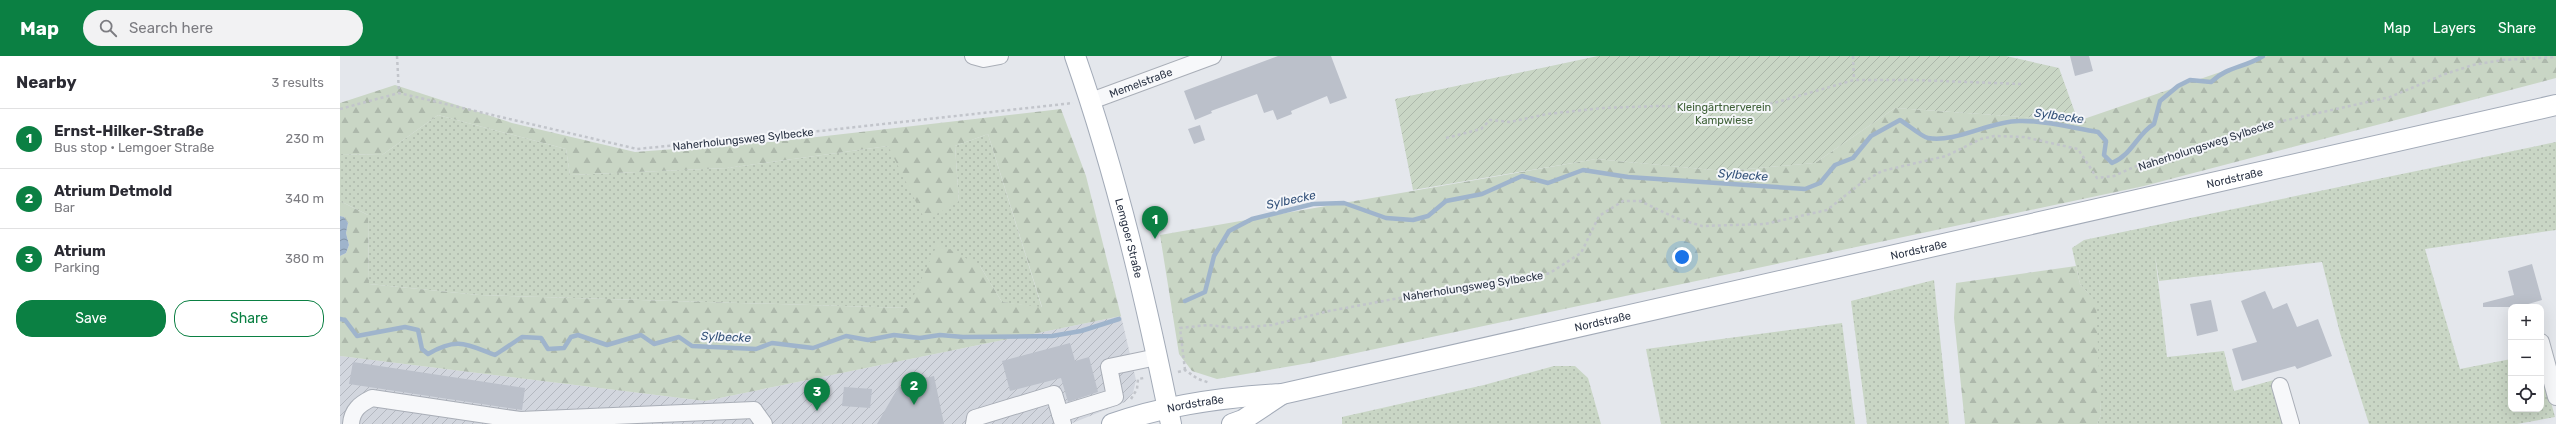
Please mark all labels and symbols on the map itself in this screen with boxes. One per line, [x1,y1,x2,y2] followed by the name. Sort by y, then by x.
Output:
[1108,66,1174,101] street label: Memelstraße
[1677,101,1771,127] park label: Kleingärtnerverein Kampwiese
[2033,106,2085,126] water label: Sylbecke
[2137,117,2276,174] street label: Naherholungsweg Sylbecke
[672,126,814,153] street label: Naherholungsweg Sylbecke
[1718,166,1769,184] water label: Sylbecke
[2205,166,2264,191] street label: Nordstraße
[1265,188,1317,212] water label: Sylbecke
[1112,197,1145,279] street label: Lemgoer Straße
[1142,206,1168,239] pin: 1
[1889,237,1948,263] street label: Nordstraße
[1672,247,1692,267] your location
[1402,269,1544,304] street label: Naherholungsweg Sylbecke
[1573,309,1632,334] street label: Nordstraße
[701,329,752,345] water label: Sylbecke
[901,372,927,405] pin: 2
[804,378,830,411] pin: 3
[1166,393,1225,415] street label: Nordstraße

